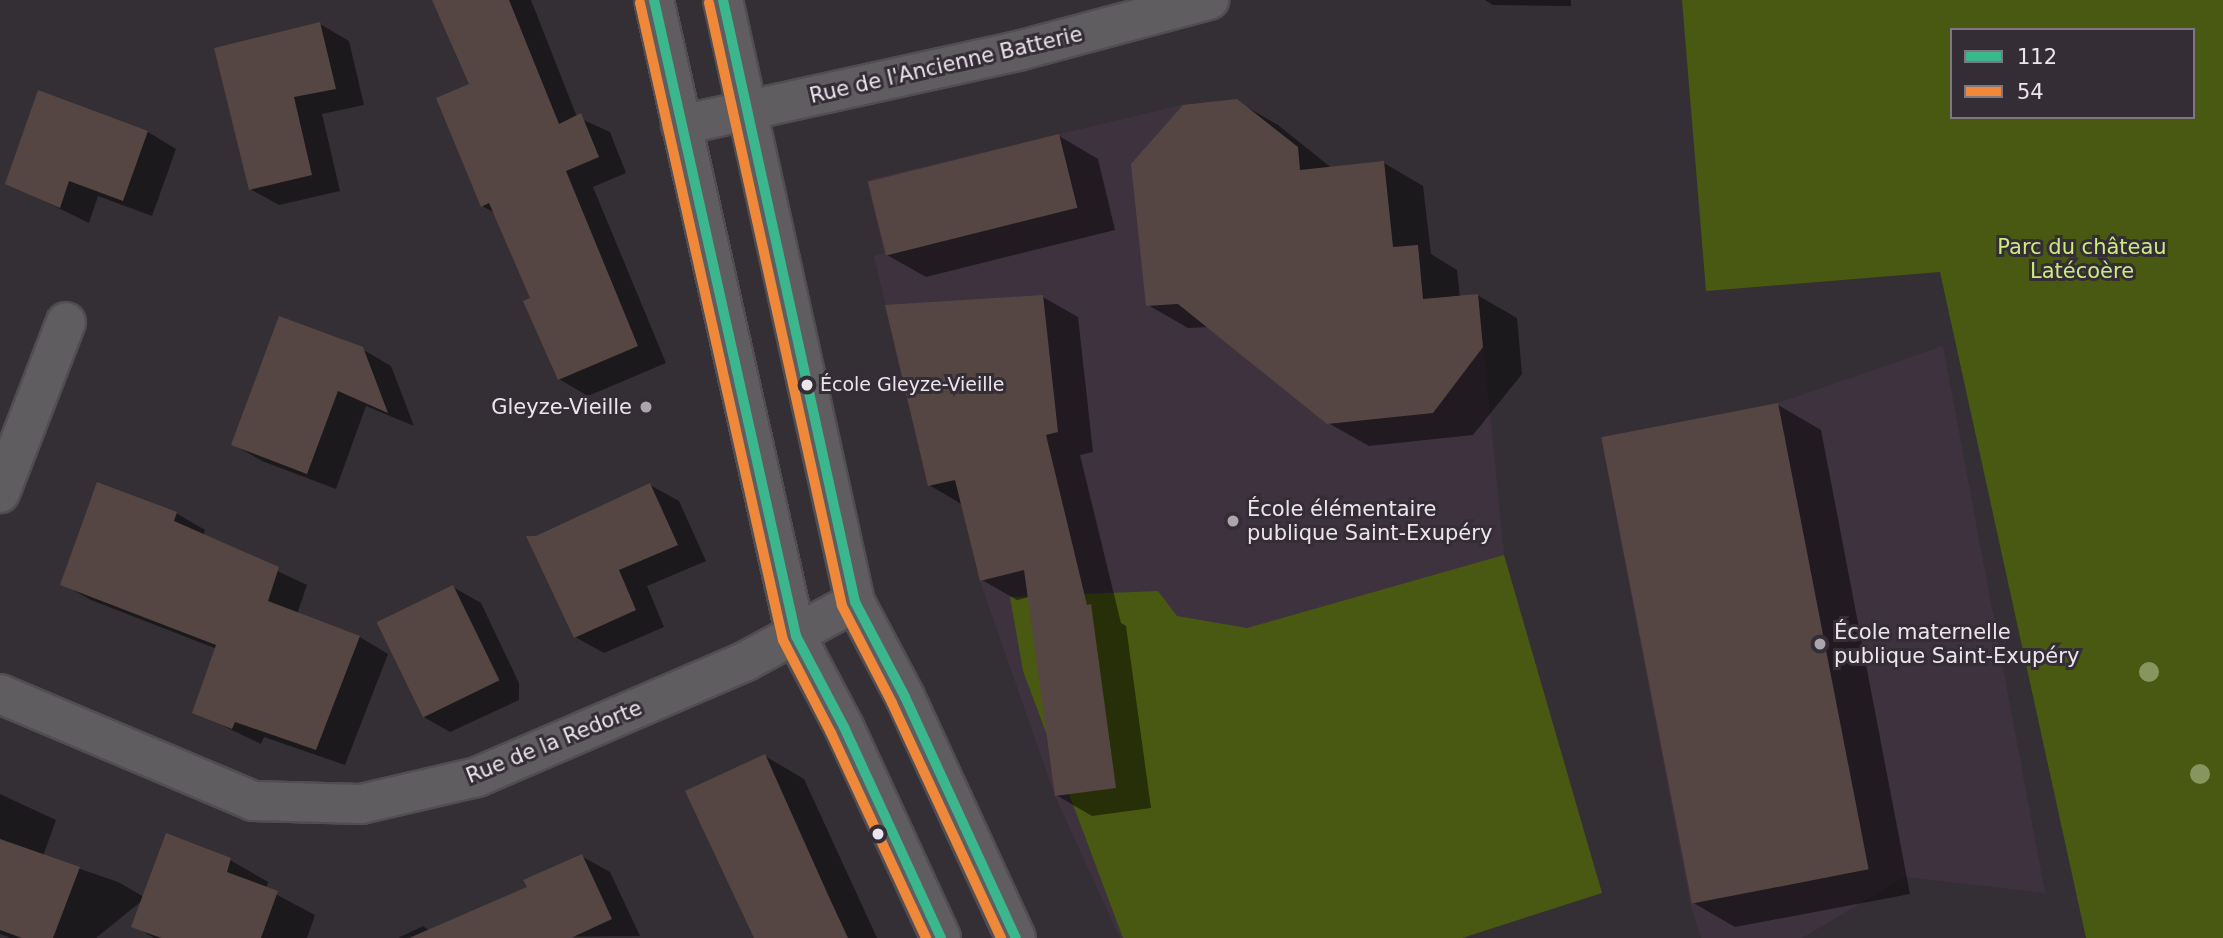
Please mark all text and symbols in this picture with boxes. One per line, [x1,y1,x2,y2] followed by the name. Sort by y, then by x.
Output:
[807,21,1085,109] street label: Rue de l'Ancienne Batterie
[1950,28,2195,119] legend
[2017,45,2057,69] text: 112
[2017,80,2044,104] text: 54
[1997,234,2167,284] park label: Parc du château Latécoère
[820,374,1004,396] place label: École Gleyze-Vieille
[800,378,814,392] marker: École Gleyze-Vieille
[491,394,632,420] place label: Gleyze-Vieille
[638,399,654,415] marker: Gleyze-Vieille
[1247,496,1492,546] place label: École élémentaire publique Saint-Exupéry
[1225,513,1241,529] marker: École élémentaire publique Saint-Exupéry
[1834,619,2079,669] place label: École maternelle publique Saint-Exupéry
[1812,636,1828,652] marker: École maternelle publique Saint-Exupéry
[462,695,646,789] street label: Rue de la Redorte
[871,827,885,841] unlabelled marker

